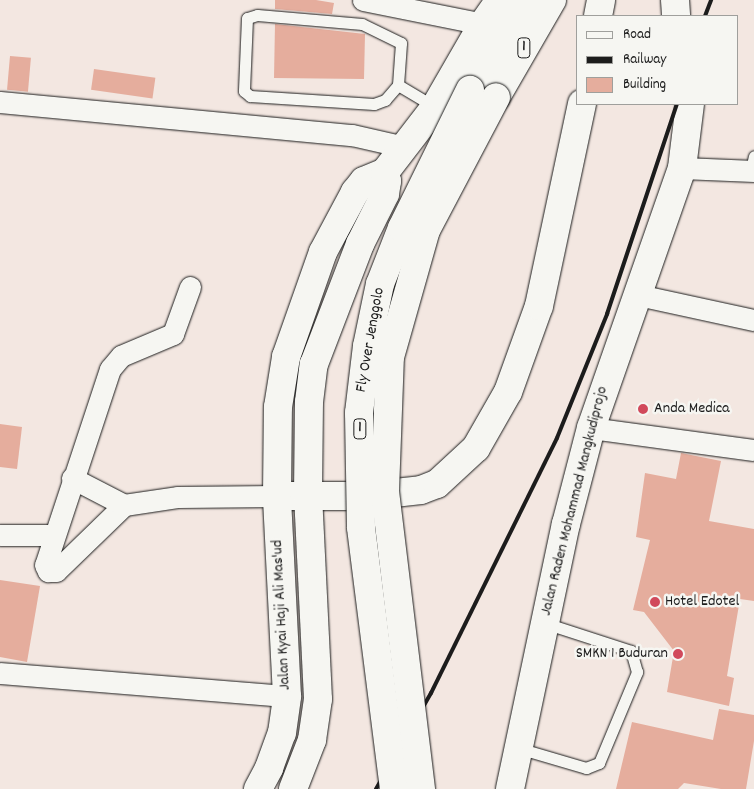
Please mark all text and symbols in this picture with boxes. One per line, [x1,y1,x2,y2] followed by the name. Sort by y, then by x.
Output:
[576,15,739,105] legend
[623,24,651,46] text: Road
[516,36,532,60] road number: 1
[623,49,666,71] text: Railway
[623,74,666,96] text: Building
[352,286,390,394] street label: Fly Over Jenggolo
[537,384,613,618] street label: Jalan Raden Mohammad Mangkudiprojo
[654,399,730,419] place label: Anda Medica
[636,402,650,416] marker: Anda Medica
[352,416,368,442] road number: 1
[268,539,296,691] street label: Jalan Kyai Haji Ali Mas'ud
[665,592,739,612] place label: Hotel Edotel
[649,596,661,608] marker: Hotel Edotel
[576,644,668,664] place label: SMKN 1 Buduran
[672,648,684,660] marker: SMKN 1 Buduran

